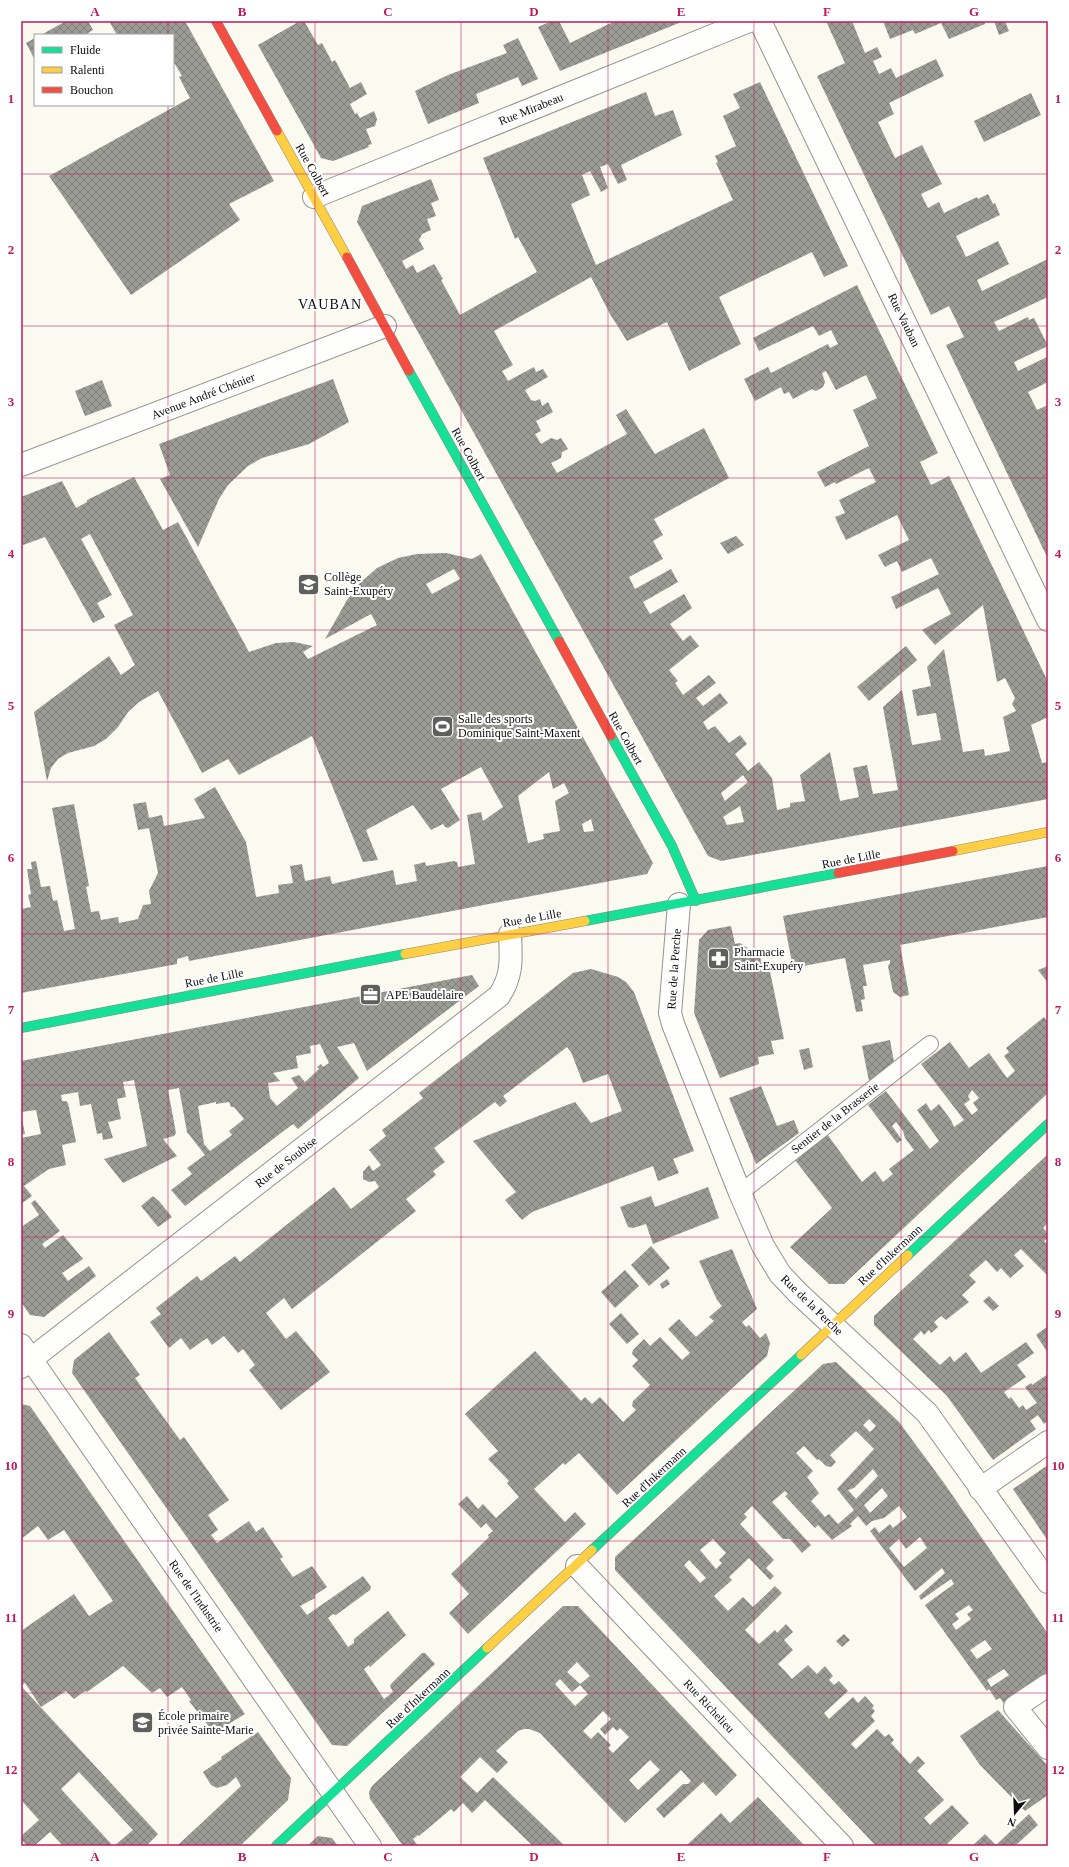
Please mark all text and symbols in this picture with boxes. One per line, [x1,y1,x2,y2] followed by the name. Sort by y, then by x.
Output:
[90,4,100,19] text: A
[238,4,247,19] text: B
[383,4,393,19] text: C
[529,4,539,19] text: D
[677,4,685,19] text: E
[823,4,831,19] text: F
[969,4,979,19] text: G
[34,34,174,106] legend
[70,43,101,57] text: Fluide
[70,63,105,77] text: Ralenti
[70,83,113,97] text: Bouchon
[497,90,565,128] street label: Rue Mirabeau
[8,91,14,106] text: 1
[1055,91,1061,106] text: 1
[293,141,334,199] street label: Rue Colbert
[8,242,14,257] text: 2
[1055,242,1061,257] text: 2
[885,291,923,349] street label: Rue Vauban
[298,297,362,312] district label: VAUBAN
[149,370,257,422] street label: Avenue André Chénier
[8,394,15,409] text: 3
[1055,394,1062,409] text: 3
[449,425,490,483] street label: Rue Colbert
[8,546,15,561] text: 4
[1055,546,1062,561] text: 4
[324,570,393,598] place label: Collège Saint-Exupéry
[295,571,321,597] school or university icon: Collège Saint-Exupéry
[8,698,15,713] text: 5
[1055,698,1062,713] text: 5
[606,709,647,767] street label: Rue Colbert
[458,712,581,740] place label: Salle des sports Dominique Saint-Maxent
[429,713,455,739] sports icon: Salle des sports Dominique Saint-Maxent
[821,846,881,872] street label: Rue de Lille
[8,850,15,865] text: 6
[1055,850,1062,865] text: 6
[502,906,562,930] street label: Rue de Lille
[664,928,684,1010] street label: Rue de la Perche
[734,945,803,973] place label: Pharmacie Saint-Exupéry
[705,946,731,972] pharmacy icon: Pharmacie Saint-Exupéry
[184,965,244,991] street label: Rue de Lille
[357,982,383,1008] office icon: APE Baudelaire
[386,988,464,1002] place label: APE Baudelaire
[8,1002,15,1017] text: 7
[1055,1002,1062,1017] text: 7
[788,1079,882,1157] street label: Sentier de la Brasserie
[252,1133,320,1191] street label: Rue de Soubise
[8,1154,15,1169] text: 8
[1055,1154,1062,1169] text: 8
[855,1222,925,1288] street label: Rue d'Inkermann
[778,1272,846,1338] street label: Rue de la Perche
[8,1306,15,1321] text: 9
[1055,1306,1062,1321] text: 9
[619,1444,689,1510] street label: Rue d'Inkermann
[5,1458,18,1473] text: 10
[1052,1458,1065,1473] text: 10
[166,1557,226,1635] street label: Rue de l'Industrie
[5,1610,17,1625] text: 11
[1052,1610,1064,1625] text: 11
[383,1665,453,1731] street label: Rue d'Inkermann
[681,1676,737,1736] street label: Rue Richelieu
[158,1709,254,1737] place label: École primaire privée Sainte-Marie
[129,1710,155,1736] school or university icon: École primaire privée Sainte-Marie
[5,1762,18,1777] text: 12
[1052,1762,1065,1777] text: 12
[995,1793,1035,1833] north arrow
[1006,1815,1017,1829] text: N
[90,1849,100,1864] text: A
[238,1849,247,1864] text: B
[383,1849,393,1864] text: C
[529,1849,539,1864] text: D
[677,1849,685,1864] text: E
[823,1849,831,1864] text: F
[969,1849,979,1864] text: G

